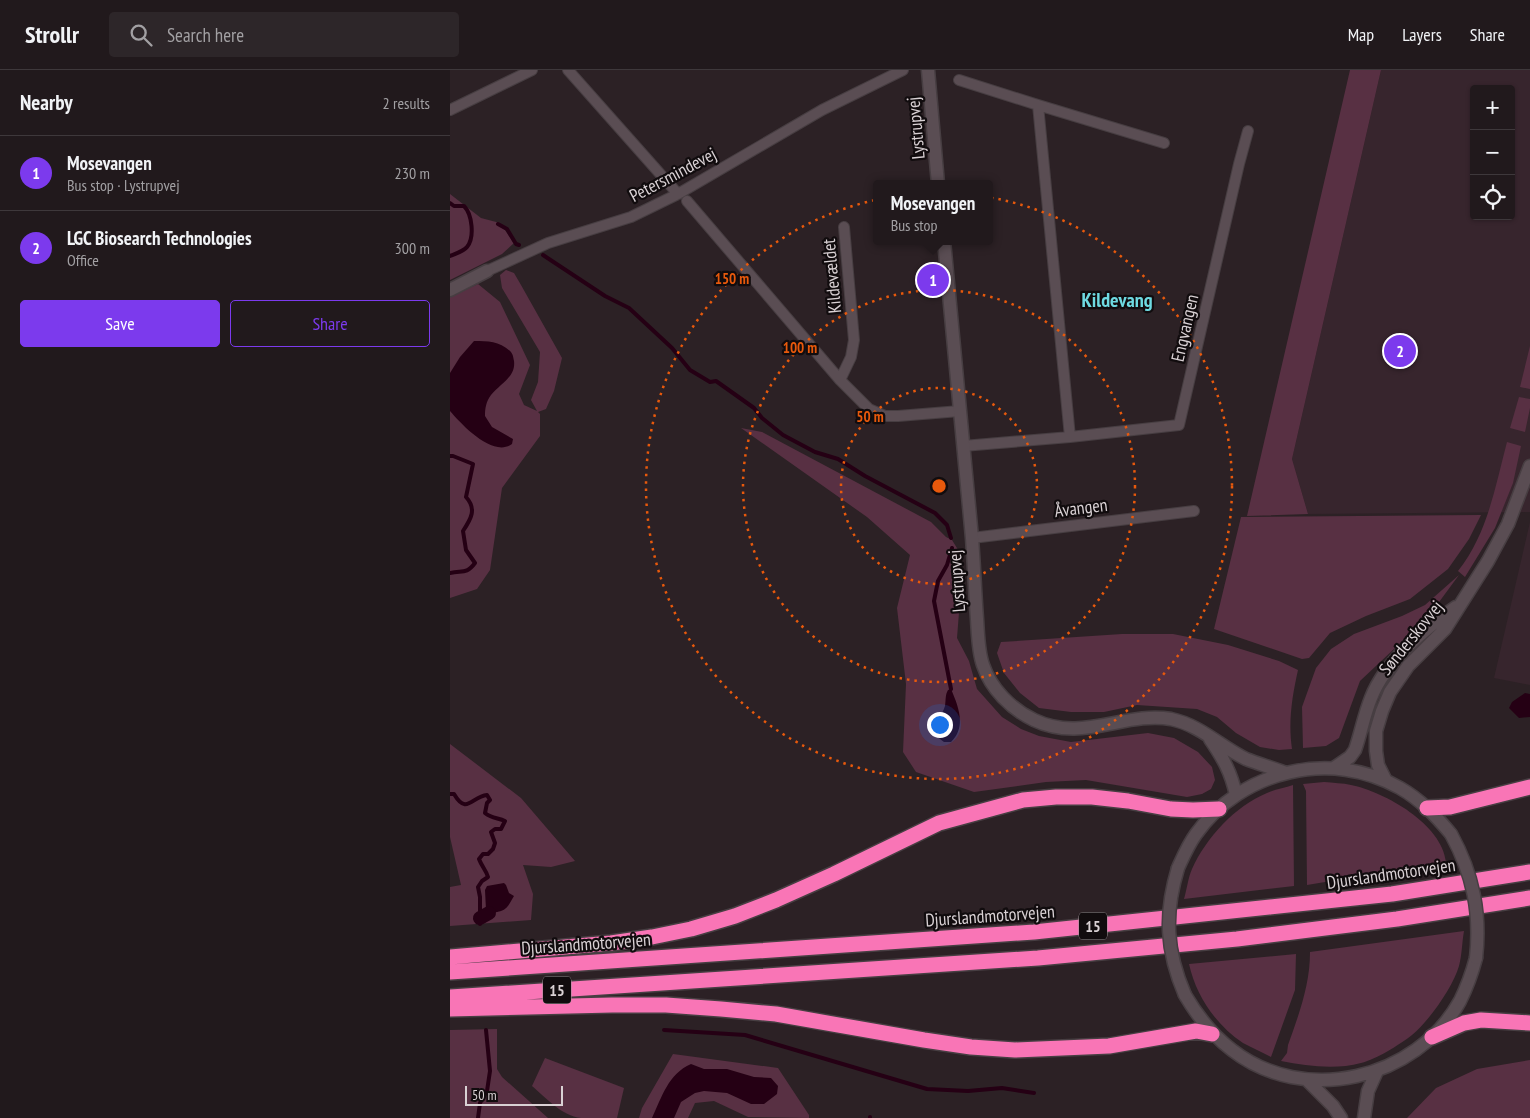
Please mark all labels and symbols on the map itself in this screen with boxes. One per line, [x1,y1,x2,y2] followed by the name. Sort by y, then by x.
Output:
[901,96,930,160] street label: Lystrupvej
[625,142,720,207] street label: Petersmindevej
[817,238,846,314] street label: Kildevældet
[917,261,949,299] pin: 1
[715,269,749,288] text: 150 m
[1081,287,1153,313] district label: Kildevang
[1166,292,1203,364] street label: Engvangen
[1384,332,1416,370] pin: 2
[783,338,817,357] text: 100 m
[856,407,884,426] text: 50 m
[930,477,948,495] centre of rings
[1053,493,1109,522] street label: Åvangen
[943,549,970,613] street label: Lystrupvej
[1373,596,1448,680] street label: Sønderskovvej
[927,712,953,738] your location
[1325,853,1457,894] street label: Djurslandmotorvejen
[924,899,1056,932] street label: Djurslandmotorvejen
[1079,912,1107,939] road number: 15
[520,927,652,960] street label: Djurslandmotorvejen
[543,976,571,1004] road number: 15
[465,1083,562,1106] scale bar

